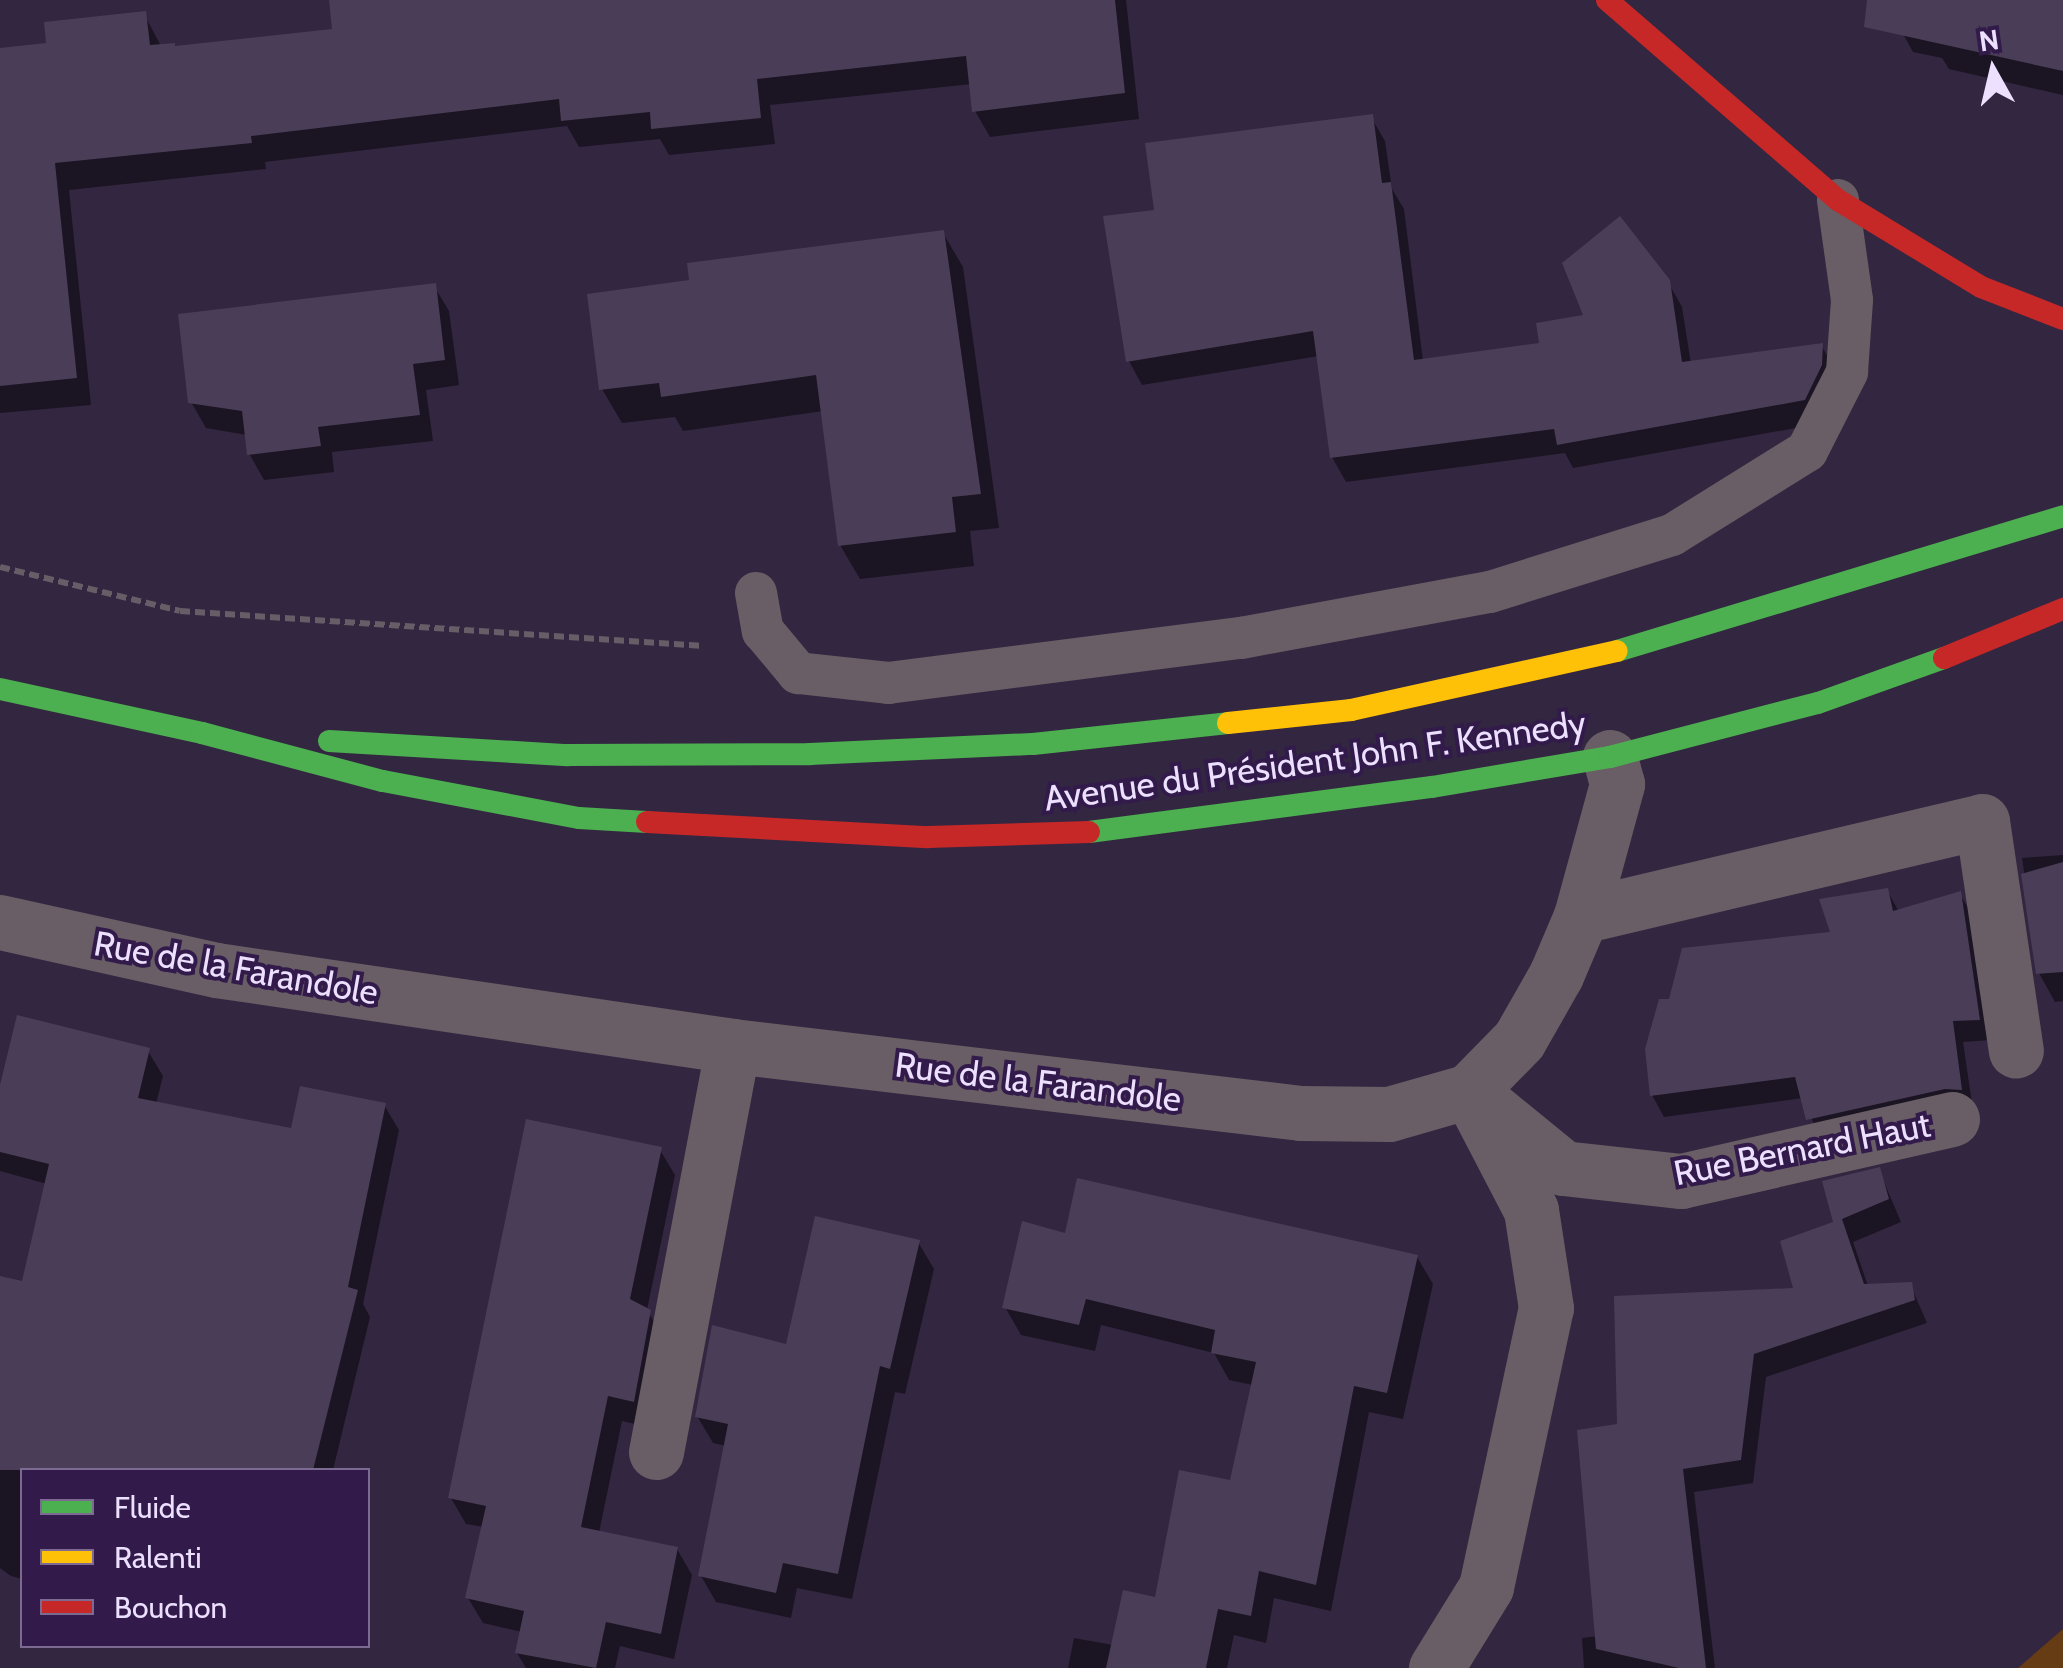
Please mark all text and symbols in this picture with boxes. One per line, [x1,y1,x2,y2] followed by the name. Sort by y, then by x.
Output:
[1943,20,2043,120] north arrow
[1977,22,2001,59] text: N
[1041,702,1589,820] street label: Avenue du Président John F. Kennedy
[91,922,381,1014] street label: Rue de la Farandole
[893,1044,1183,1120] street label: Rue de la Farandole
[1670,1104,1934,1194] street label: Rue Bernard Haut
[20,1468,370,1648] legend
[114,1489,191,1526] text: Fluide
[114,1539,202,1576] text: Ralenti
[114,1589,227,1626] text: Bouchon

